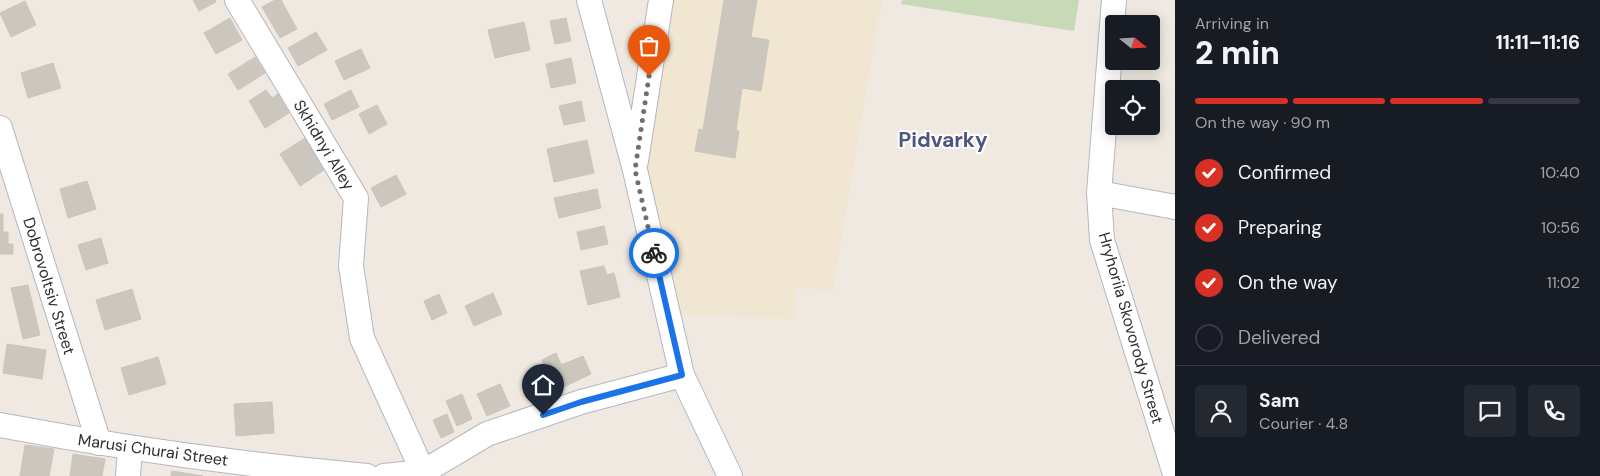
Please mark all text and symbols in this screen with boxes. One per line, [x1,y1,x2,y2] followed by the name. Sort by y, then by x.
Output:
[1195,13,1269,34] text: Arriving in
[1105,15,1160,70] north arrow
[1105,15,1160,135] map controls
[628,25,670,76] pin
[1496,30,1580,55] text: 11:11–11:16
[635,32,663,60] icon: bag
[1195,32,1280,74] text: 2 min
[1105,80,1160,135] button: locate
[289,96,359,194] street label: Skhidnyi Alley
[1195,112,1330,133] text: On the way · 90 m
[898,126,988,154] district label: Pidvarky
[1195,159,1223,187] icon: check
[1238,160,1331,185] text: Confirmed
[1540,162,1580,183] text: 10:40
[1195,214,1223,242] icon: check
[18,215,80,357] street label: Dobrovoltsiv Street
[1238,215,1322,240] text: Preparing
[1541,217,1580,238] text: 10:56
[629,228,679,278] courier
[1094,230,1168,426] street label: Hryhoriia Skovorody Street
[640,239,668,267] icon: bike
[1195,269,1223,297] icon: check
[1238,270,1338,295] text: On the way
[1547,272,1580,293] text: 11:02
[1238,325,1320,350] text: Delivered
[522,364,564,415] pin
[529,371,557,399] icon: home
[1195,385,1247,437] button: person
[1464,385,1516,437] button: chat
[1528,385,1580,437] button: phone
[1259,388,1300,413] text: Sam
[1259,413,1348,434] text: Courier · 4.8
[77,429,229,471] street label: Marusi Churai Street

